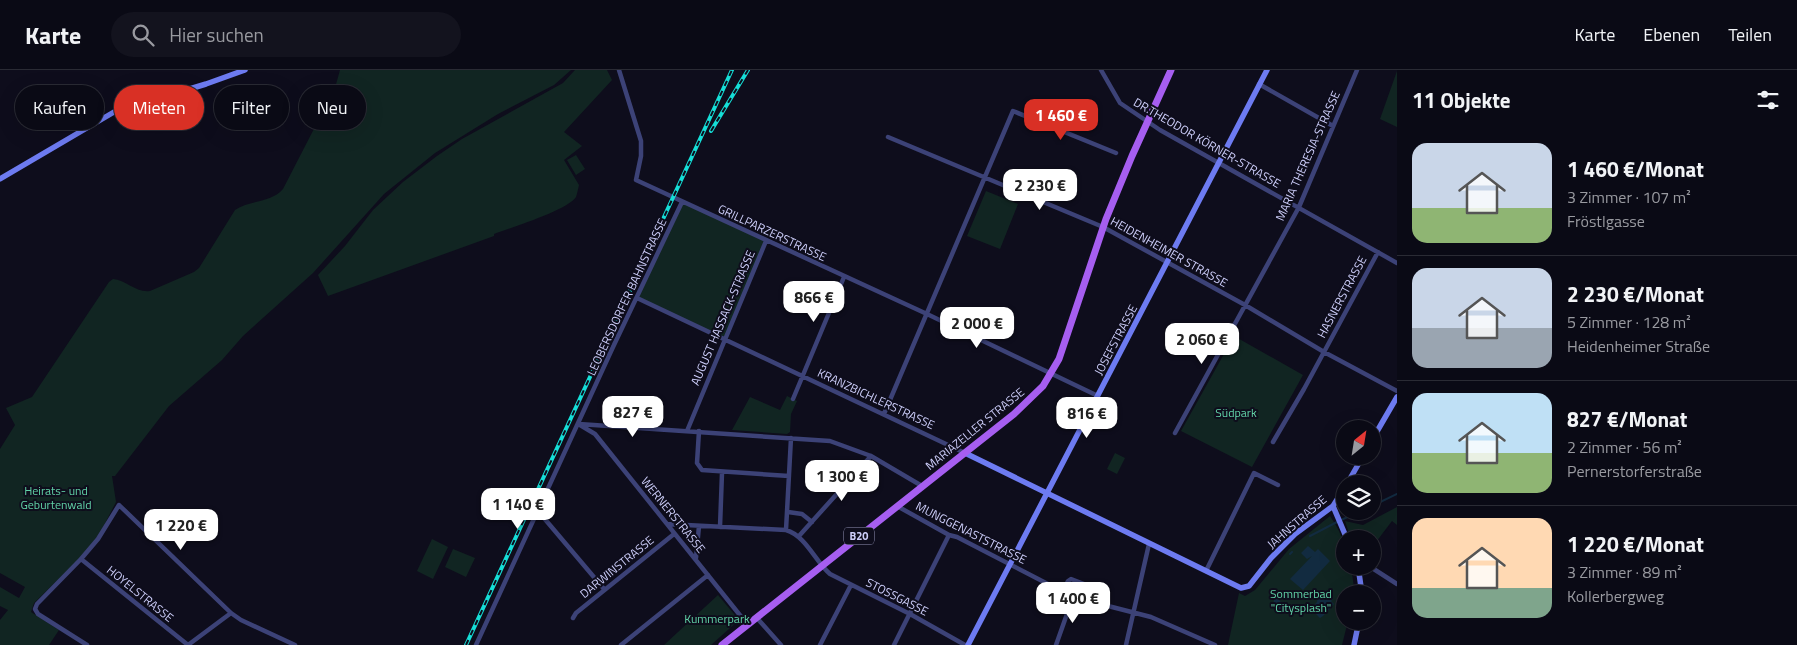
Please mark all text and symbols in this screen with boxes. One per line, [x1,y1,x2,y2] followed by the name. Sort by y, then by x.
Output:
[111,12,461,57] search box
[25,17,81,53] text: Karte
[169,20,264,49] text: Hier suchen
[129,21,157,49] icon: search
[1574,21,1615,48] text: Karte
[1643,21,1700,48] text: Ebenen
[1728,21,1772,48] text: Teilen
[1412,84,1511,116] text: 11 Objekte
[15,85,104,130] chip: Kaufen
[114,85,204,130] chip: Mieten
[214,85,289,130] chip: Filter
[299,85,366,130] chip: Neu
[1754,86,1782,114] icon: filters
[1270,87,1345,224] street label: MARIA THERESIA-STRASSE
[1130,93,1285,193] street label: DR.THEODOR KÖRNER-STRASSE
[1015,98,1107,141] pin: 1 460 €
[1035,103,1087,127] text: 1 460 €
[1567,153,1704,185] text: 1 460 €/Monat
[1452,163,1512,223] icon: home
[994,168,1086,211] pin: 2 230 €
[1014,173,1066,197] text: 2 230 €
[1567,185,1691,209] text: 3 Zimmer · 107 m²
[715,199,830,266] street label: GRILLPARZERSTRASSE
[1567,209,1645,233] text: Fröstlgasse
[1107,211,1232,292] street label: HEIDENHEIMER STRASSE
[582,215,672,379] street label: LEOBERSDORFER BAHNSTRASSE
[685,247,760,388] street label: AUGUST HASSACK-STRASSE
[1312,252,1371,341] street label: HASNERSTRASSE
[1567,278,1704,310] text: 2 230 €/Monat
[779,280,849,323] pin: 866 €
[794,285,834,309] text: 866 €
[1452,288,1512,348] icon: home
[1089,301,1142,378] street label: JOSEFSTRASSE
[931,306,1023,349] pin: 2 000 €
[1567,310,1691,334] text: 5 Zimmer · 128 m²
[951,311,1003,335] text: 2 000 €
[1156,322,1248,365] pin: 2 060 €
[1176,327,1228,351] text: 2 060 €
[1567,334,1710,358] text: Heidenheimer Straße
[814,363,938,434] street label: KRANZBICHLERSTRASSE
[921,382,1029,475] street label: MARIAZELLER STRASSE
[598,396,668,438] pin: 827 €
[1052,396,1122,439] pin: 816 €
[613,400,653,424] text: 827 €
[1067,401,1107,425] text: 816 €
[1215,403,1257,422] park label: Südpark
[1567,403,1688,435] text: 827 €/Monat
[1452,413,1512,473] icon: home
[1336,420,1381,465] north arrow
[1336,420,1381,630] map controls
[1567,435,1682,459] text: 2 Zimmer · 56 m²
[1567,459,1702,483] text: Pernerstorferstraße
[796,460,888,502] pin: 1 300 €
[816,464,868,488] text: 1 300 €
[637,472,710,557] street label: WERNERSTRASSE
[1336,475,1381,520] button: layers
[20,481,92,514] park label: Heirats- und Geburtenwald
[472,488,564,530] pin: 1 140 €
[1263,490,1331,553] street label: JAHNSTRASSE
[492,492,544,516] text: 1 140 €
[912,496,1030,569] street label: MUNGGENASTSTRASSE
[135,508,227,551] pin: 1 220 €
[155,513,207,537] text: 1 220 €
[844,528,874,544] road number: B20
[1567,528,1704,560] text: 1 220 €/Monat
[575,530,658,603] street label: DARWINSTRASSE
[1336,530,1381,575] button: +
[1452,538,1512,598] icon: home
[1567,560,1682,584] text: 3 Zimmer · 89 m²
[103,561,178,627] street label: HOYELSTRASSE
[863,573,932,621] street label: STOSSGASSE
[1027,582,1119,624] pin: 1 400 €
[1270,584,1332,617] park label: Sommerbad "Citysplash"
[1567,584,1664,608] text: Kollerbergweg
[1336,585,1381,630] button: −
[1047,586,1099,610] text: 1 400 €
[684,609,750,628] park label: Kummerpark

